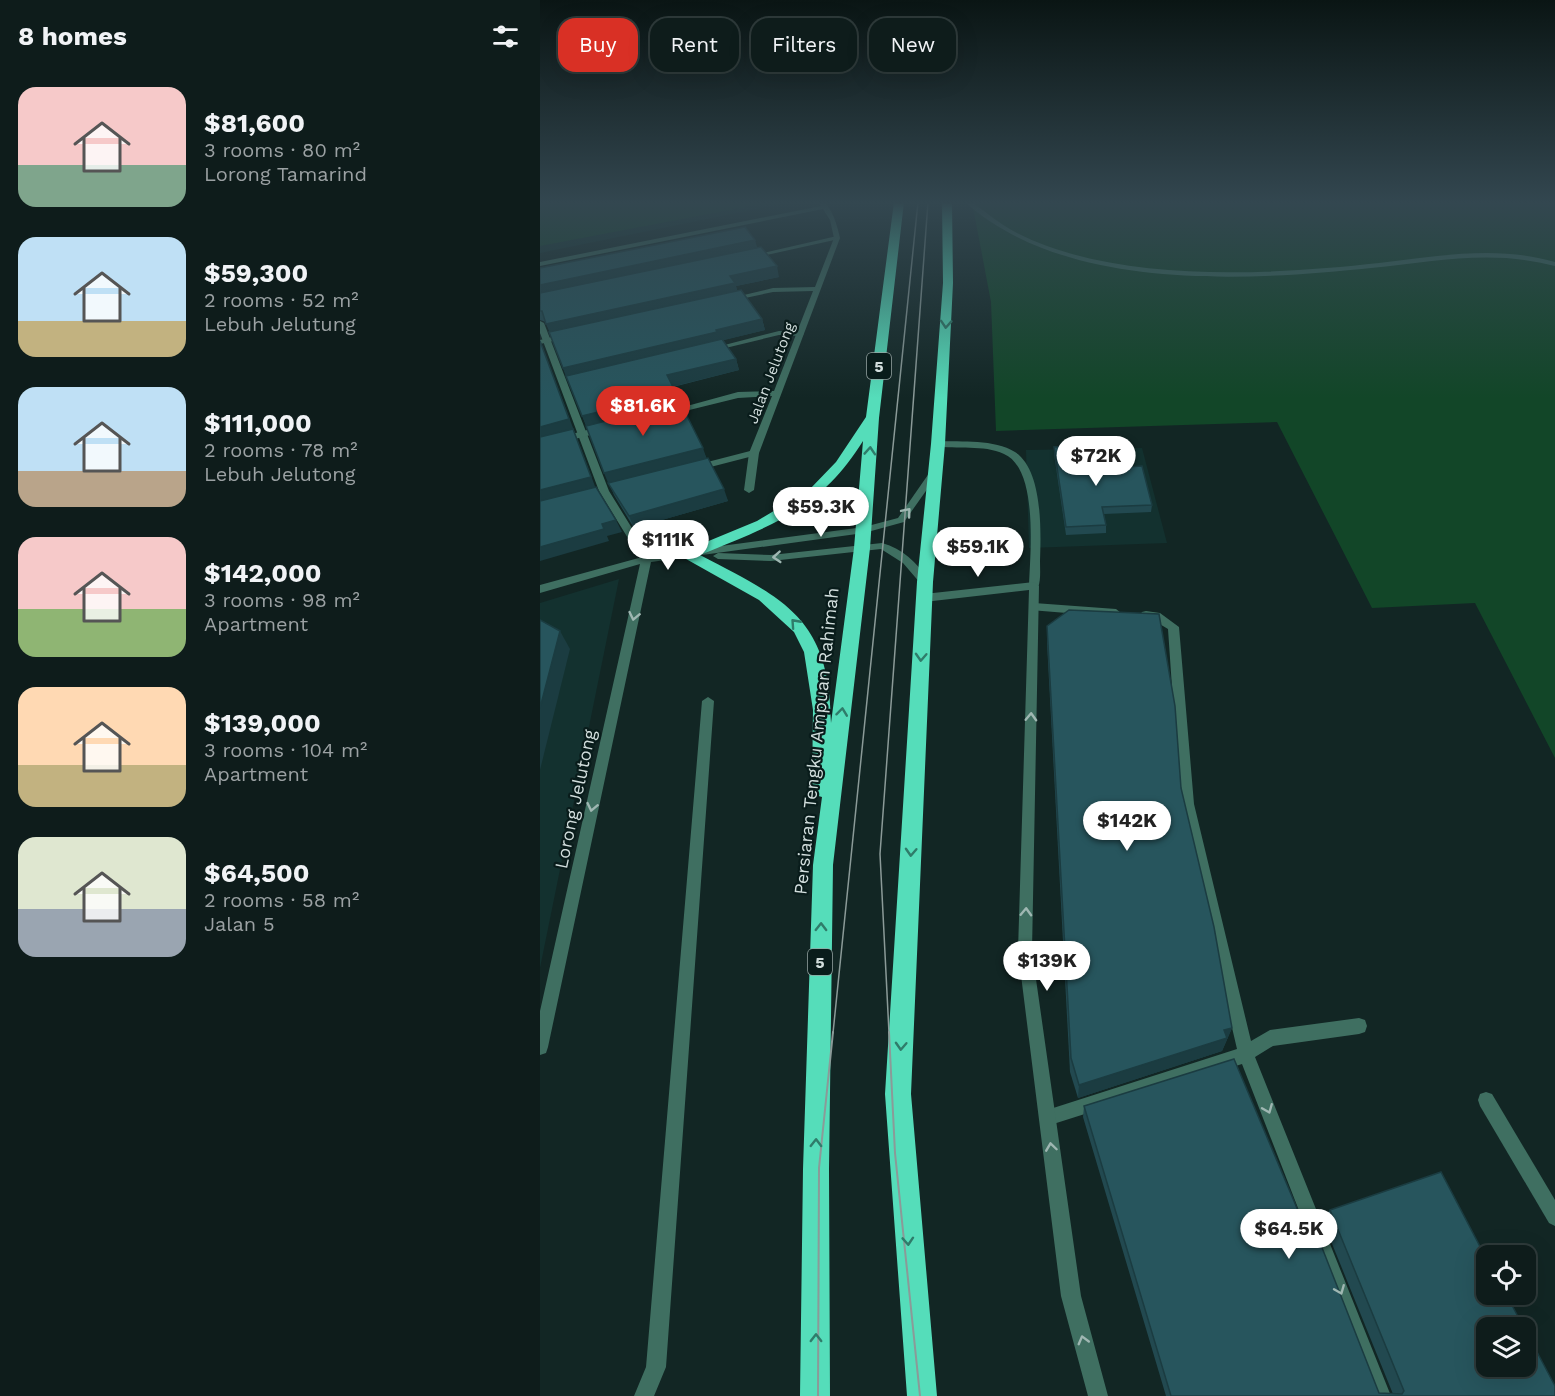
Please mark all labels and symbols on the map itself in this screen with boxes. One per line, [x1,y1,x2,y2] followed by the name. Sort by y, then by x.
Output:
[939,319,952,328] one-way arrow
[743,320,799,426] street label: Jalan Jelutong
[867,353,891,379] road number: 5
[594,386,692,437] pin: $81.6K
[1060,436,1132,487] pin: $72K
[863,446,876,455] one-way arrow
[772,487,870,538] pin: $59.3K
[900,508,911,519] one-way arrow
[626,520,710,571] pin: $111K
[929,527,1027,578] pin: $59.1K
[772,550,782,563] one-way arrow
[789,586,843,896] street label: Persiaran Tengku Ampuan Rahimah
[628,611,641,621] one-way arrow
[791,620,802,630] one-way arrow
[915,652,928,661] one-way arrow
[835,707,847,716] one-way arrow
[1025,713,1037,722] one-way arrow
[550,727,600,870] street label: Lorong Jelutong
[586,801,599,811] one-way arrow
[1085,801,1169,852] pin: $142K
[905,847,918,856] one-way arrow
[1020,908,1032,917] one-way arrow
[815,922,827,931] one-way arrow
[1005,941,1089,992] pin: $139K
[808,949,832,975] road number: 5
[894,1042,907,1051] one-way arrow
[1261,1102,1273,1113] one-way arrow
[810,1138,822,1147] one-way arrow
[1046,1143,1058,1152] one-way arrow
[1240,1209,1338,1260] pin: $64.5K
[901,1236,914,1245] one-way arrow
[1332,1284,1345,1295] one-way arrow
[809,1333,822,1342] one-way arrow
[1078,1335,1090,1345] one-way arrow

